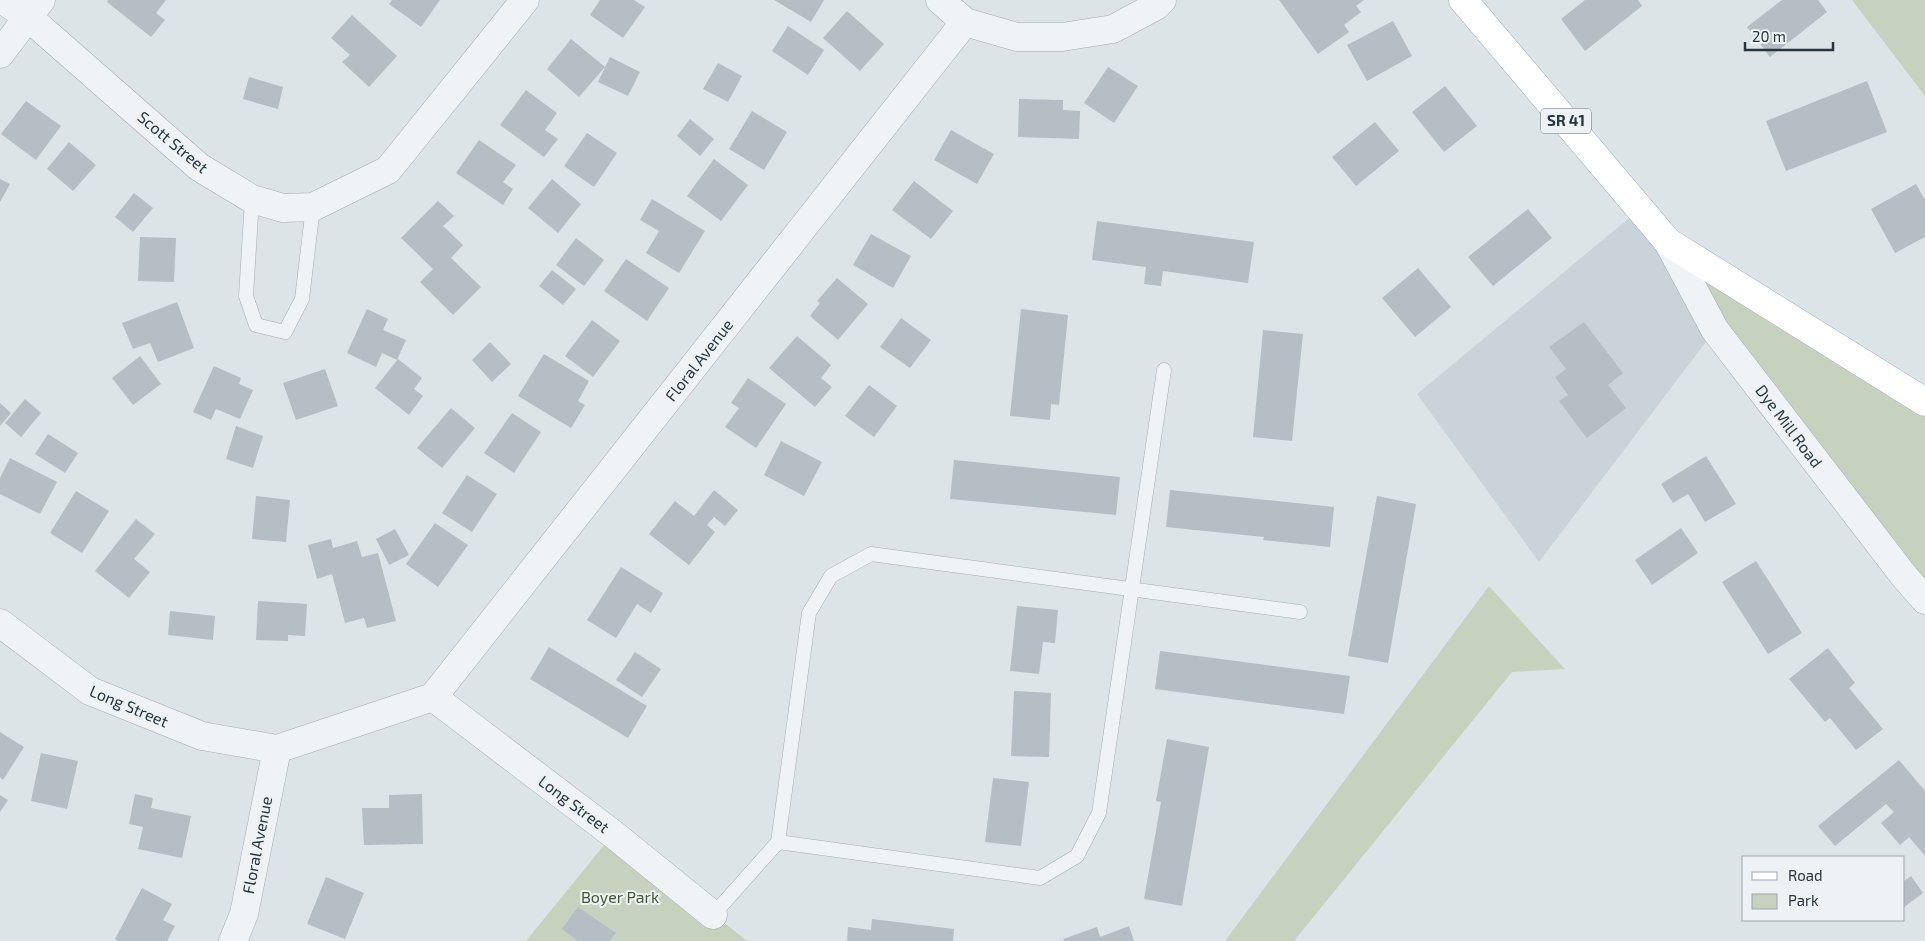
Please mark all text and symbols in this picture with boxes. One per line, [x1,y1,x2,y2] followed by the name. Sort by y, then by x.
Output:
[1745,20,1832,52] scale bar
[1752,27,1786,45] text: 20 m
[134,107,212,177] street label: Scott Street
[1541,108,1591,134] road number: SR 41
[661,315,737,404] street label: Floral Avenue
[1752,381,1827,471] street label: Dye Mill Road
[87,680,171,731] street label: Long Street
[535,771,613,836] street label: Long Street
[238,795,275,895] street label: Floral Avenue
[1742,856,1905,921] legend
[1788,866,1823,884] text: Road
[581,887,659,906] park label: Boyer Park
[1788,891,1819,909] text: Park

